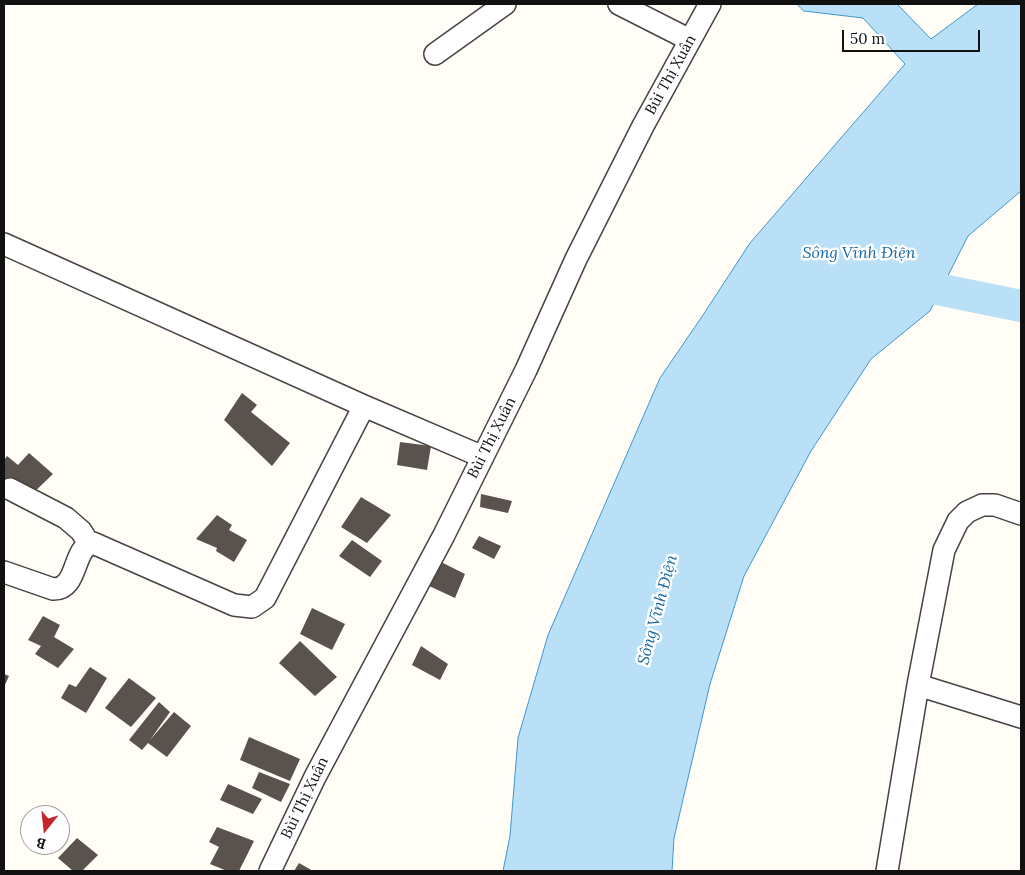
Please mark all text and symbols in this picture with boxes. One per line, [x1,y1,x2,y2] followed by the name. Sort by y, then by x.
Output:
[845,20,982,52] scale bar
[850,29,885,48] text: 50 m
[642,32,700,118] street label: Bùi Thị Xuân
[802,243,916,263] water label: Sông Vĩnh Điện
[464,394,520,482] street label: Bùi Thị Xuân
[634,553,682,667] water label: Sông Vĩnh Điện
[277,754,333,842] street label: Bùi Thị Xuân
[20,805,70,855] north arrow
[34,834,48,853] text: B

